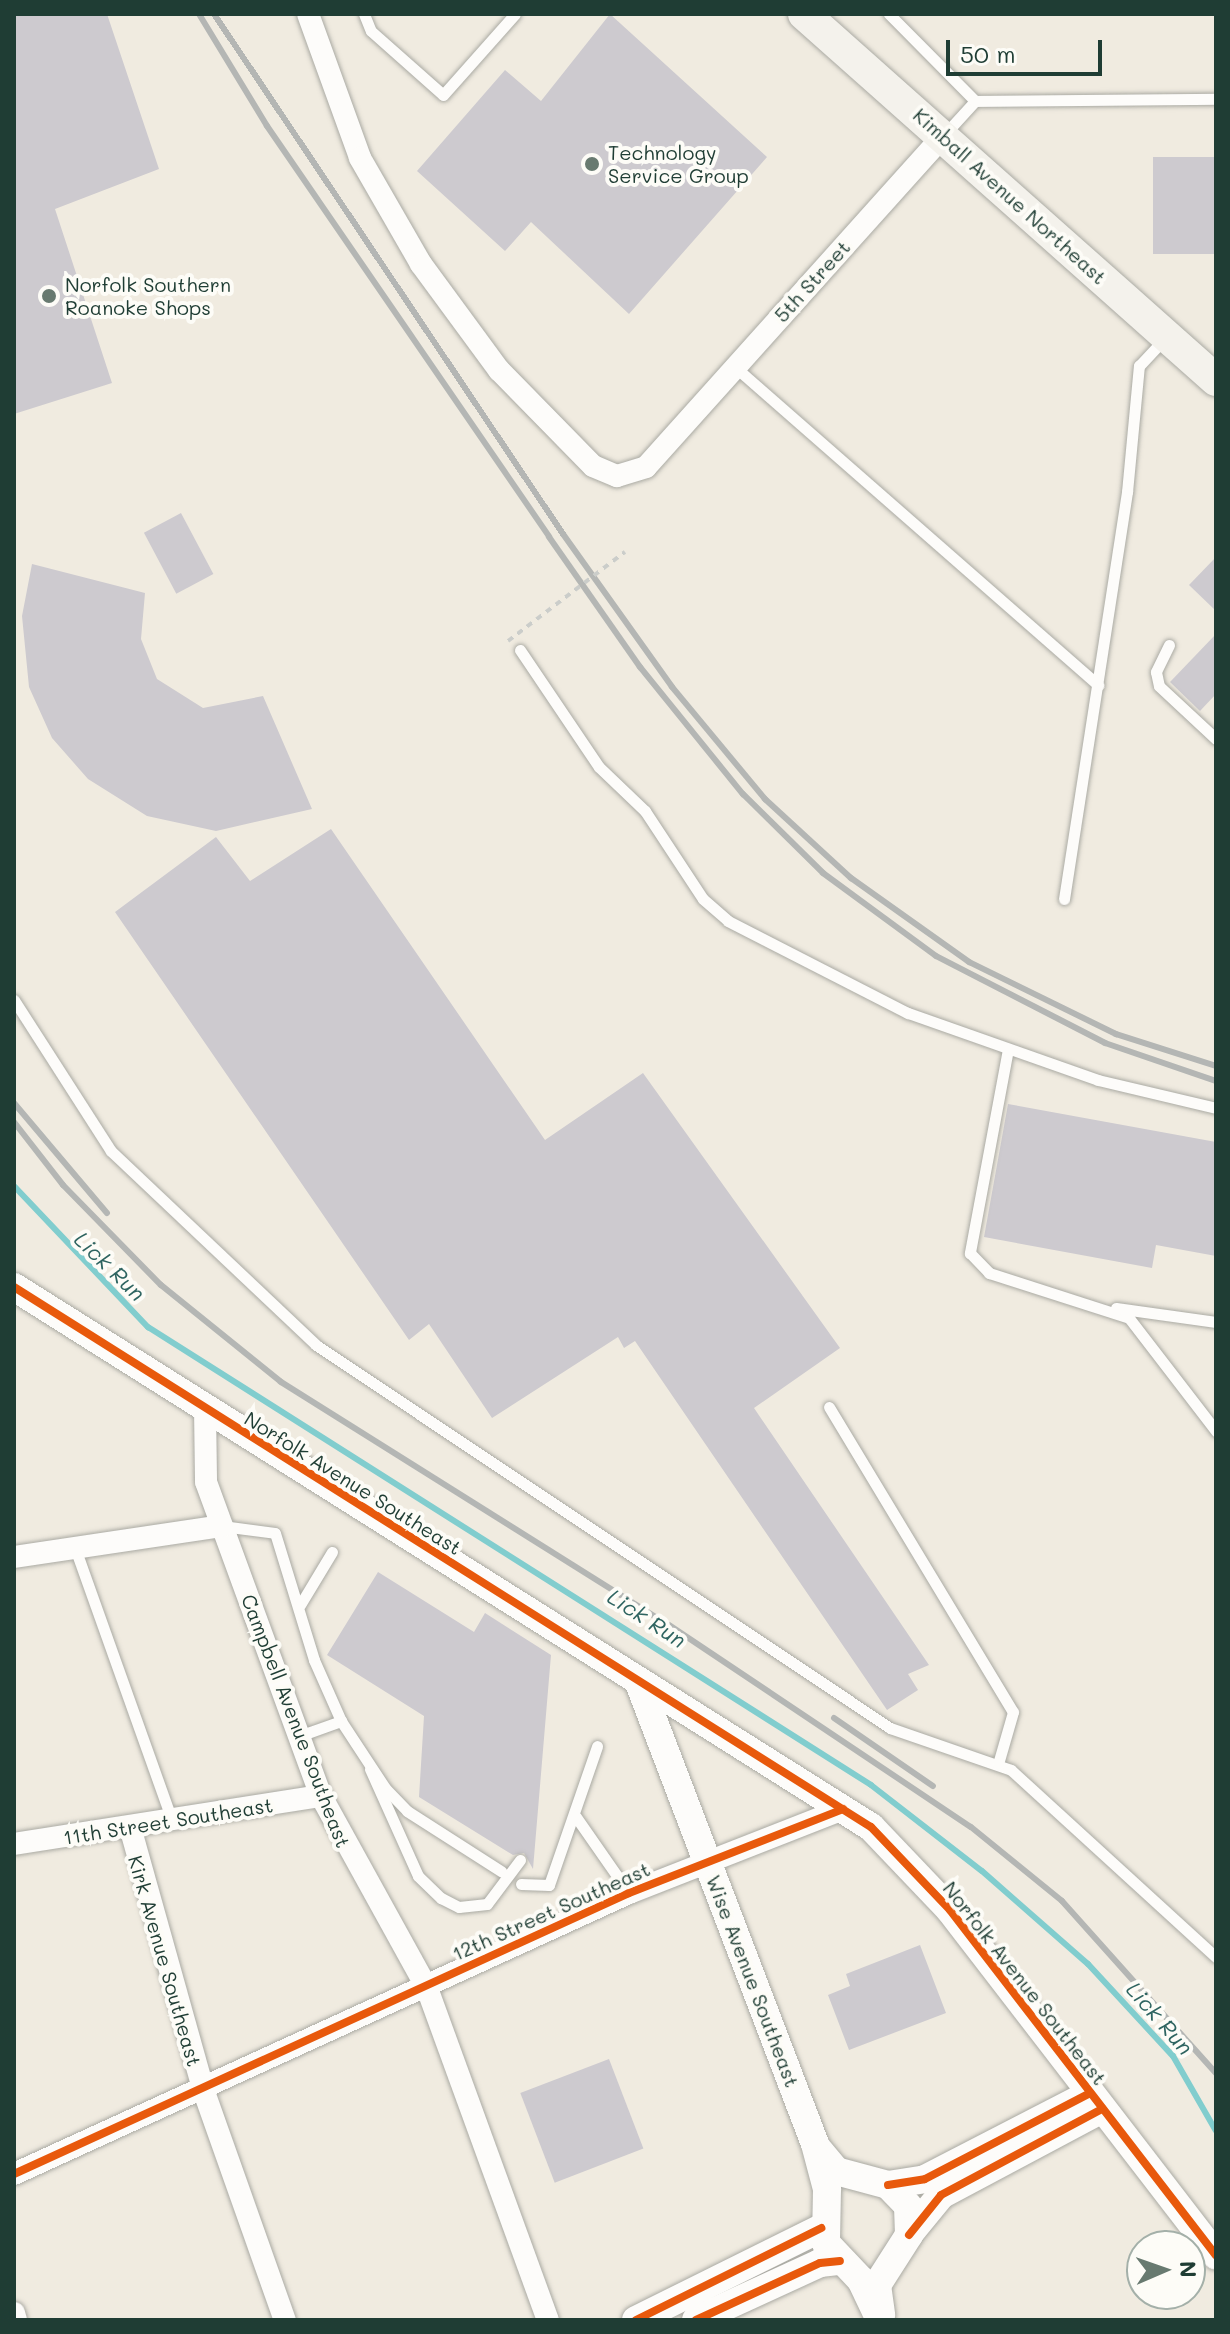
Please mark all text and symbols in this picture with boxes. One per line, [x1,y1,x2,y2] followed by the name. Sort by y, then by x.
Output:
[950,24,1106,74] scale bar
[960,38,1016,69] text: 50 m
[909,103,1111,289] street label: Kimball Avenue Northeast
[608,140,749,187] place label: Technology Service Group
[583,155,601,173] marker: Technology Service Group
[769,235,855,327] street label: 5th Street
[65,272,231,319] place label: Norfolk Southern Roanoke Shops
[40,287,58,305] marker: Norfolk Southern Roanoke Shops
[69,1226,151,1306] water label: Lick Run
[240,1406,466,1560] street label: Norfolk Avenue Southeast
[603,1583,691,1653] water label: Lick Run
[236,1591,356,1851] street label: Campbell Avenue Southeast
[61,1793,275,1849] street label: 11th Street Southeast
[123,1853,207,2069] street label: Kirk Avenue Southeast
[448,1856,654,1966] street label: 12th Street Southeast
[701,1872,805,2090] street label: Wise Avenue Southeast
[938,1877,1112,2089] street label: Norfolk Avenue Southeast
[1121,1976,1199,2060] water label: Lick Run
[1126,2230,1206,2310] north arrow
[1174,2260,1203,2278] text: N

